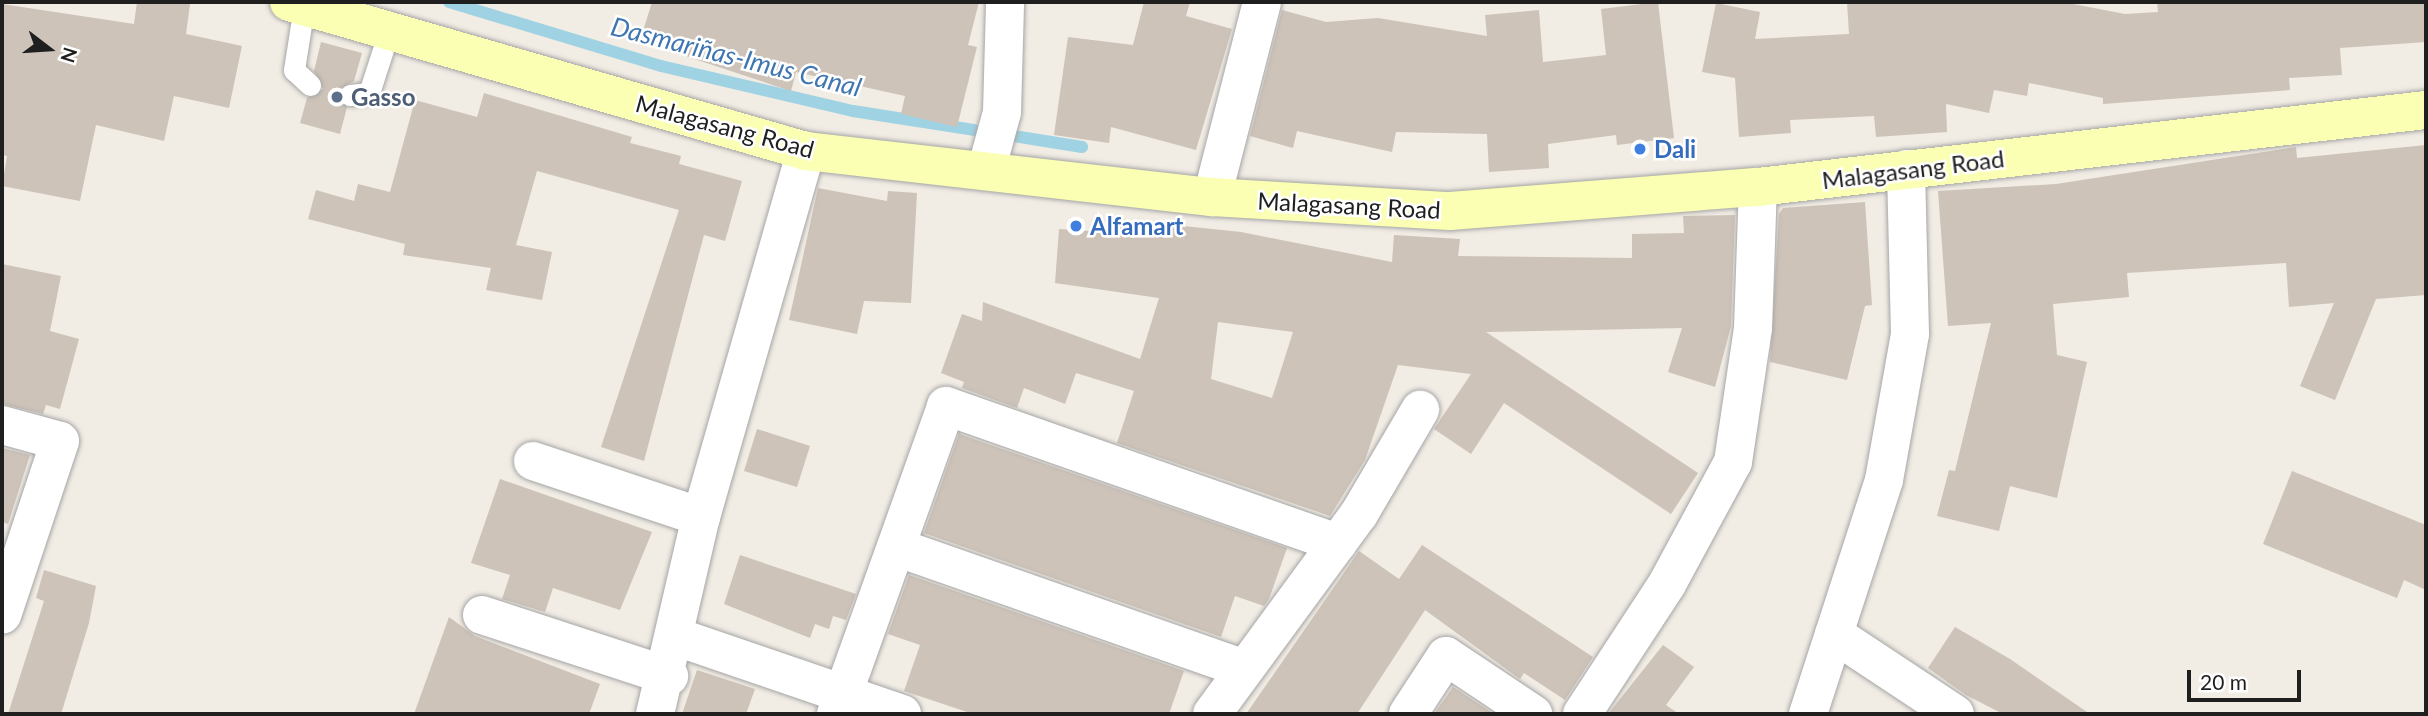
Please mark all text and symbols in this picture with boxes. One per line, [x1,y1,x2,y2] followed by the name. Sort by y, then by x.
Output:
[608,11,864,103] water label: Dasmariñas-Imus Canal
[14,14,84,84] north arrow
[56,45,83,66] text: N
[351,83,415,111] place label: Gasso
[633,88,817,164] street label: Malagasang Road
[329,89,345,105] marker: Gasso
[1654,135,1696,163] place label: Dali
[1632,141,1648,157] marker: Dali
[1820,144,2006,194] street label: Malagasang Road
[1257,186,1441,224] street label: Malagasang Road
[1090,212,1184,240] place label: Alfamart
[1068,218,1084,234] marker: Alfamart
[2190,656,2304,700] scale bar
[2200,669,2247,694] text: 20 m

